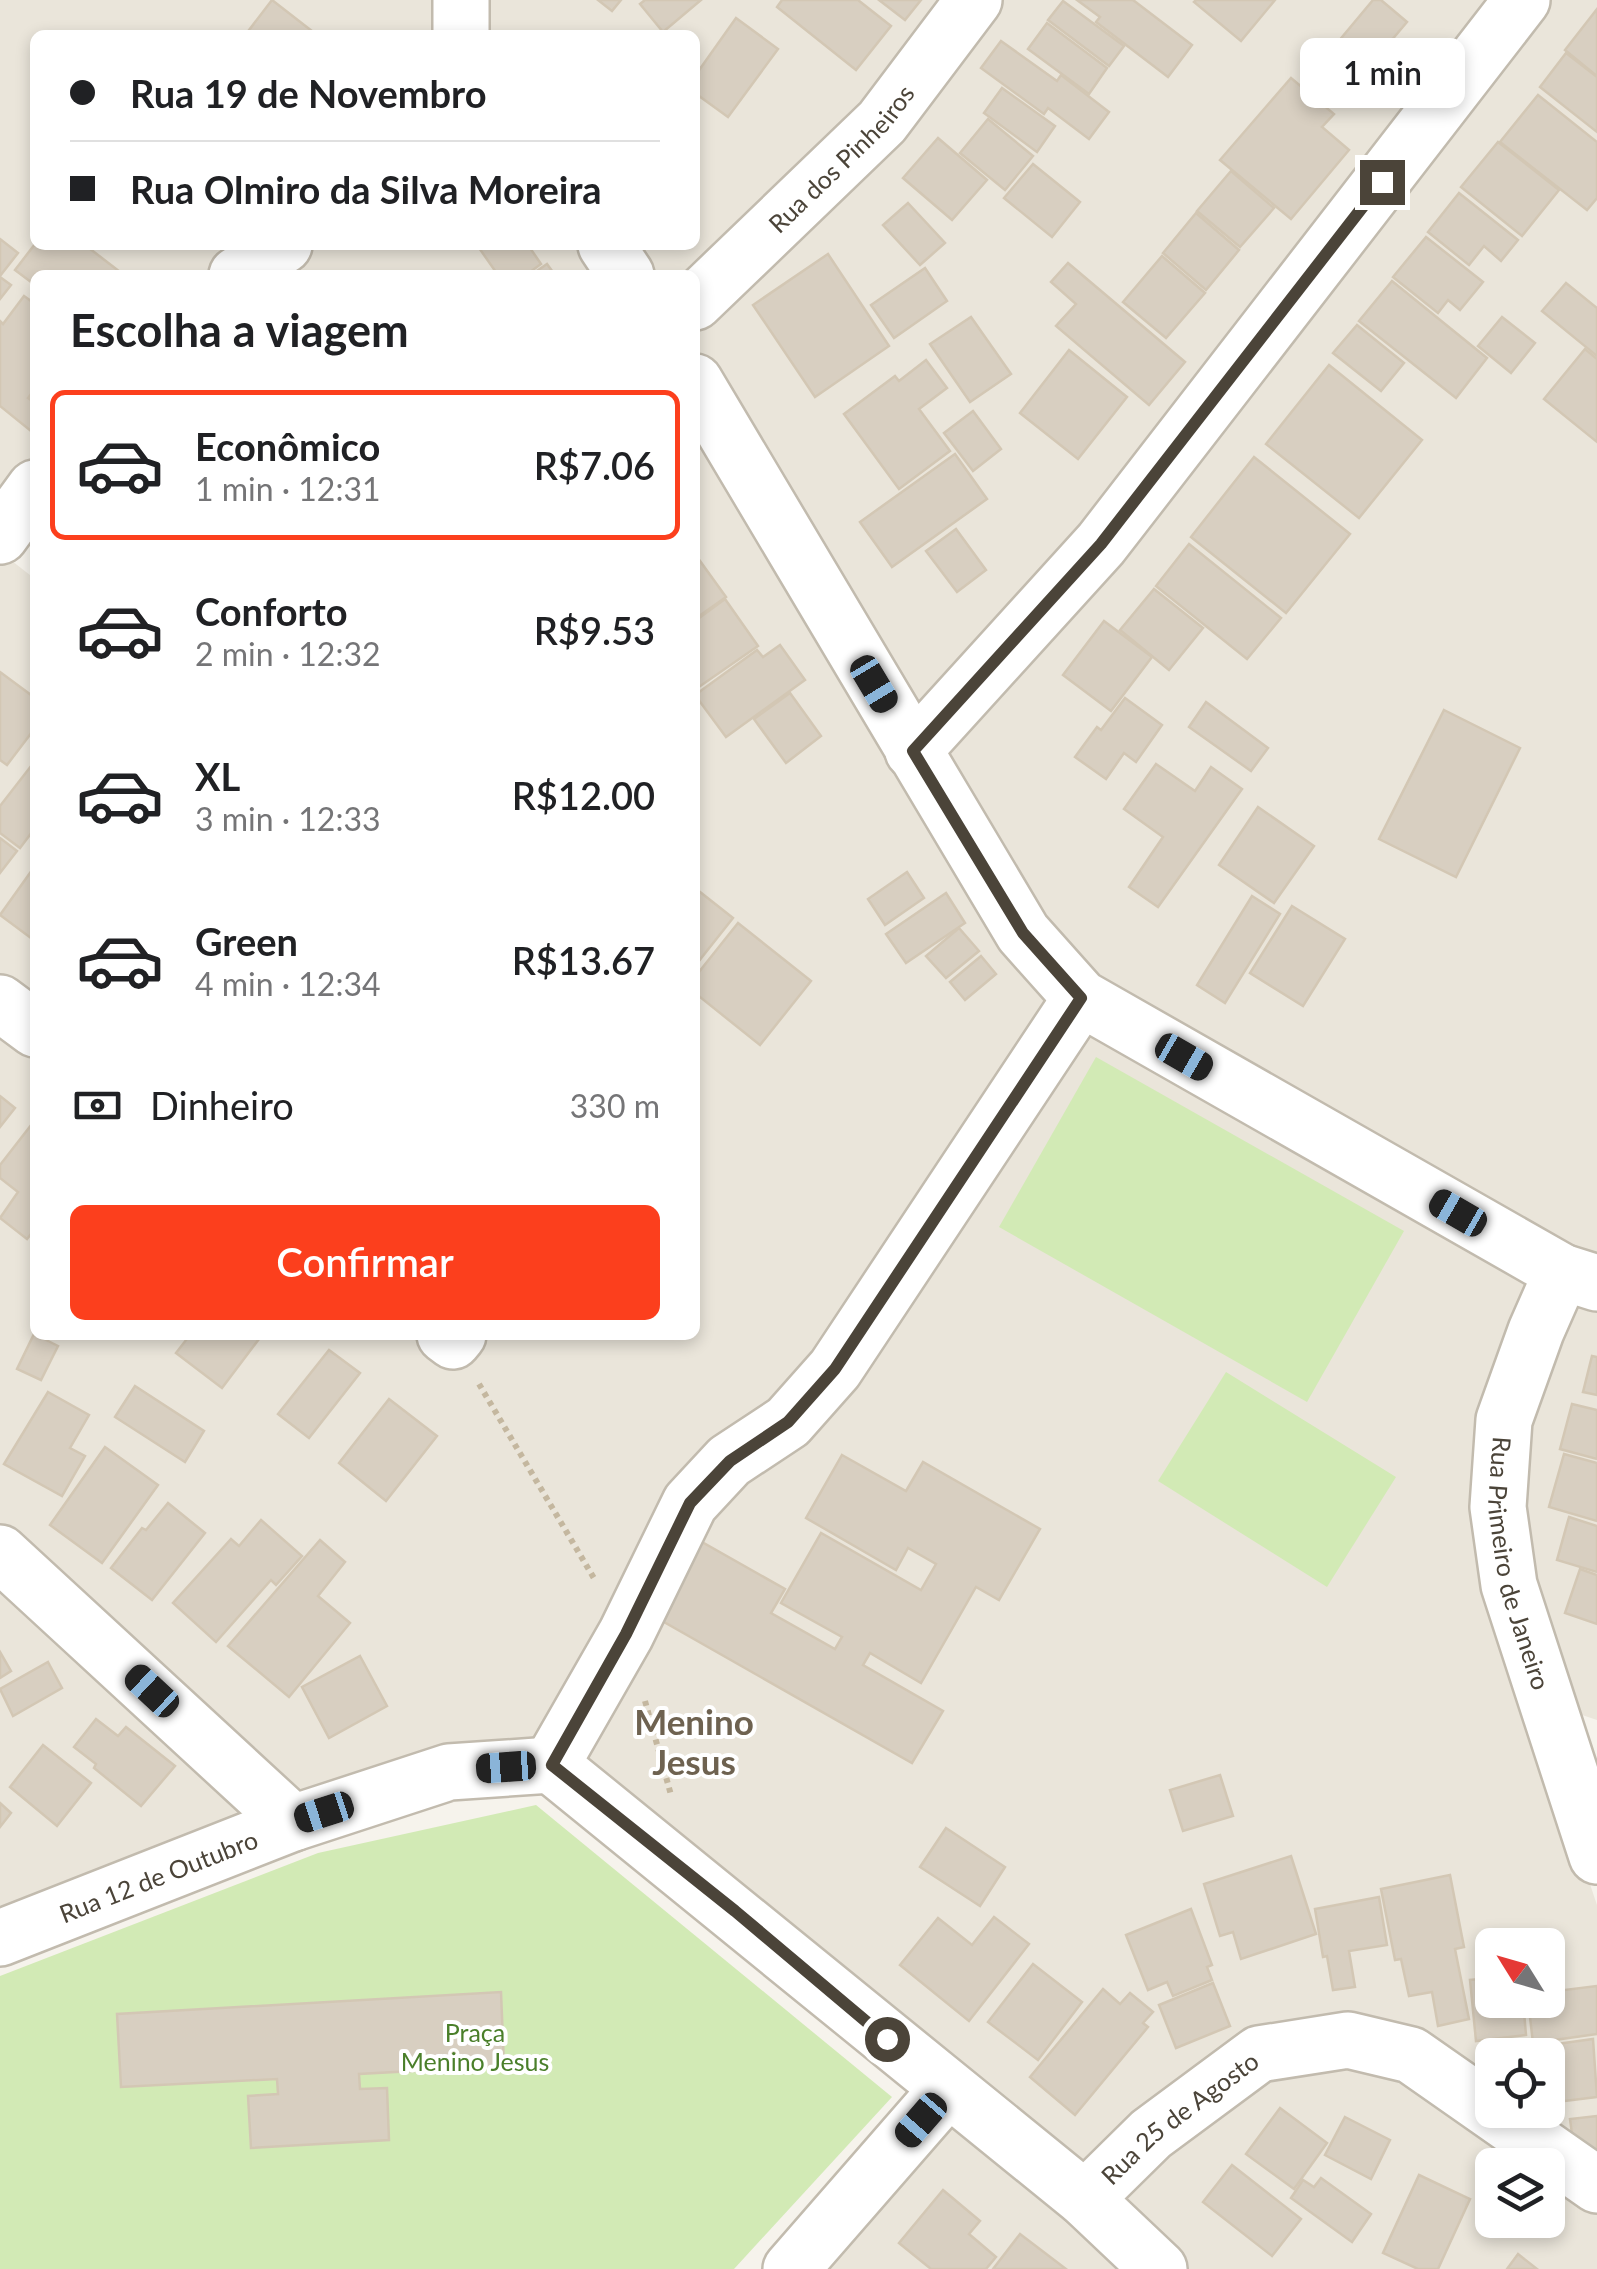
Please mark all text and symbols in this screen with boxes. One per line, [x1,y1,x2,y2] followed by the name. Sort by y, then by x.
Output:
[1300,37,1464,107] callout: 1 min
[1343,53,1422,92] text: 1 min
[130,70,487,116] text: Rua 19 de Novembro
[762,79,920,238] street label: Rua dos Pinheiros
[1360,160,1405,205] route end
[130,166,602,212] text: Rua Olmiro da Silva Moreira
[70,303,409,357] text: Escolha a viagem
[75,420,165,510] icon: car
[195,423,380,469] text: Econômico
[534,442,655,488] text: R$7.06
[195,469,381,508] text: 1 min · 12:31
[75,585,165,675] icon: car
[195,588,348,634] text: Conforto
[534,607,655,653] text: R$9.53
[195,634,381,673] text: 2 min · 12:32
[846,651,902,717] car
[75,750,165,840] icon: car
[195,753,240,799] text: XL
[512,772,655,818] text: R$12.00
[195,799,381,838] text: 3 min · 12:33
[75,915,165,1005] icon: car
[195,918,298,964] text: Green
[512,937,655,983] text: R$13.67
[195,964,381,1003] text: 4 min · 12:34
[1151,1029,1217,1085] car
[70,1078,125,1133] icon: cash
[150,1082,294,1128] text: Dinheiro
[570,1086,660,1125] text: 330 m
[1425,1185,1491,1241] car
[70,1205,660,1320] button: Confirmar
[1483,1436,1557,1693] street label: Rua Primeiro de Janeiro
[120,1660,184,1722] car
[634,1700,754,1782] district label: Menino Jesus
[475,1750,537,1784] car
[291,1788,357,1836] car
[55,1823,262,1928] street label: Rua 12 de Outubro
[1475,1928,1565,2018] north arrow
[1475,1928,1565,2238] map controls
[401,2017,549,2076] park label: Praça Menino Jesus
[865,2017,910,2062] route start
[1475,2038,1565,2128] button: locate
[1094,2045,1264,2190] street label: Rua 25 de Agosto
[890,2088,952,2152] car
[1475,2148,1565,2238] button: layers

